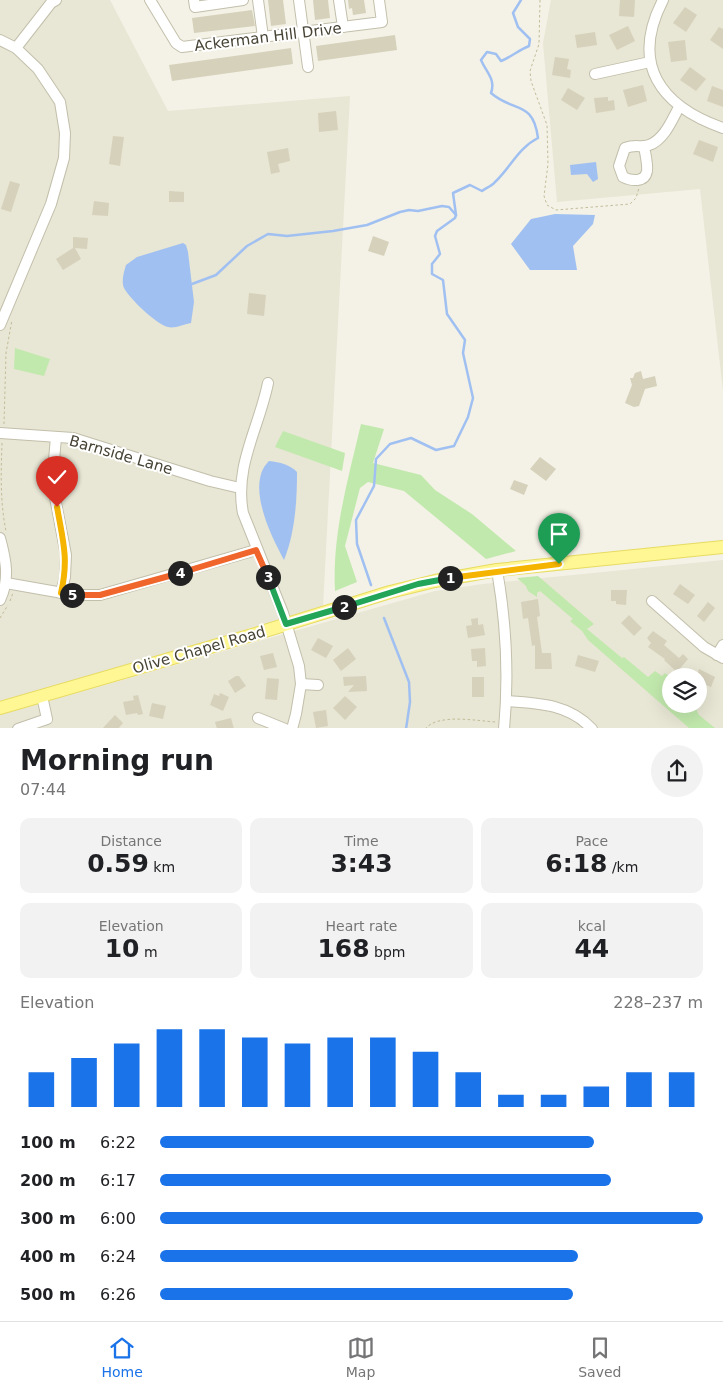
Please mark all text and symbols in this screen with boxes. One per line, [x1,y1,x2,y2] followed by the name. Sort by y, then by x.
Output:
[193,19,343,55] street label: Ackerman Hill Drive
[67,432,175,478] street label: Barnside Lane
[36,456,78,507] pin
[43,463,71,491] icon: check
[538,513,580,564] pin
[545,520,573,548] icon: arrive
[168,560,192,586] pin: 4
[256,564,280,590] pin: 3
[176,565,185,581] text: 4
[438,566,462,590] pin: 1
[264,569,273,585] text: 3
[446,570,455,586] text: 1
[60,582,84,608] pin: 5
[68,587,77,603] text: 5
[332,594,356,620] pin: 2
[340,599,349,615] text: 2
[130,622,268,678] street label: Olive Chapel Road
[662,668,707,713] map controls
[662,668,707,713] button: layers
[20,744,214,777] text: Morning run
[651,745,703,797] button: share
[20,780,66,799] text: 07:44
[101,833,162,849] text: Distance
[344,833,379,849] text: Time
[575,833,608,849] text: Pace
[87,849,149,878] text: 0.59
[330,849,393,878] text: 3:43
[545,849,607,878] text: 6:18
[149,859,175,875] text: km
[607,859,638,875] text: /km
[99,918,164,934] text: Elevation
[326,918,397,934] text: Heart rate
[578,918,606,934] text: kcal
[105,934,140,963] text: 10
[317,934,370,963] text: 168
[574,934,609,963] text: 44
[140,944,158,960] text: m
[370,944,406,960] text: bpm
[20,993,94,1012] text: Elevation
[613,993,703,1012] text: 228–237 m
[20,1133,76,1152] text: 100 m
[100,1133,136,1152] text: 6:22
[20,1171,76,1190] text: 200 m
[100,1171,136,1190] text: 6:17
[20,1209,76,1228] text: 300 m
[100,1209,136,1228] text: 6:00
[20,1247,76,1266] text: 400 m
[100,1247,136,1266] text: 6:24
[20,1285,76,1304] text: 500 m
[100,1285,136,1304] text: 6:26
[101,1334,143,1380] tab: Home
[346,1334,375,1380] tab: Map
[578,1334,622,1380] tab: Saved

